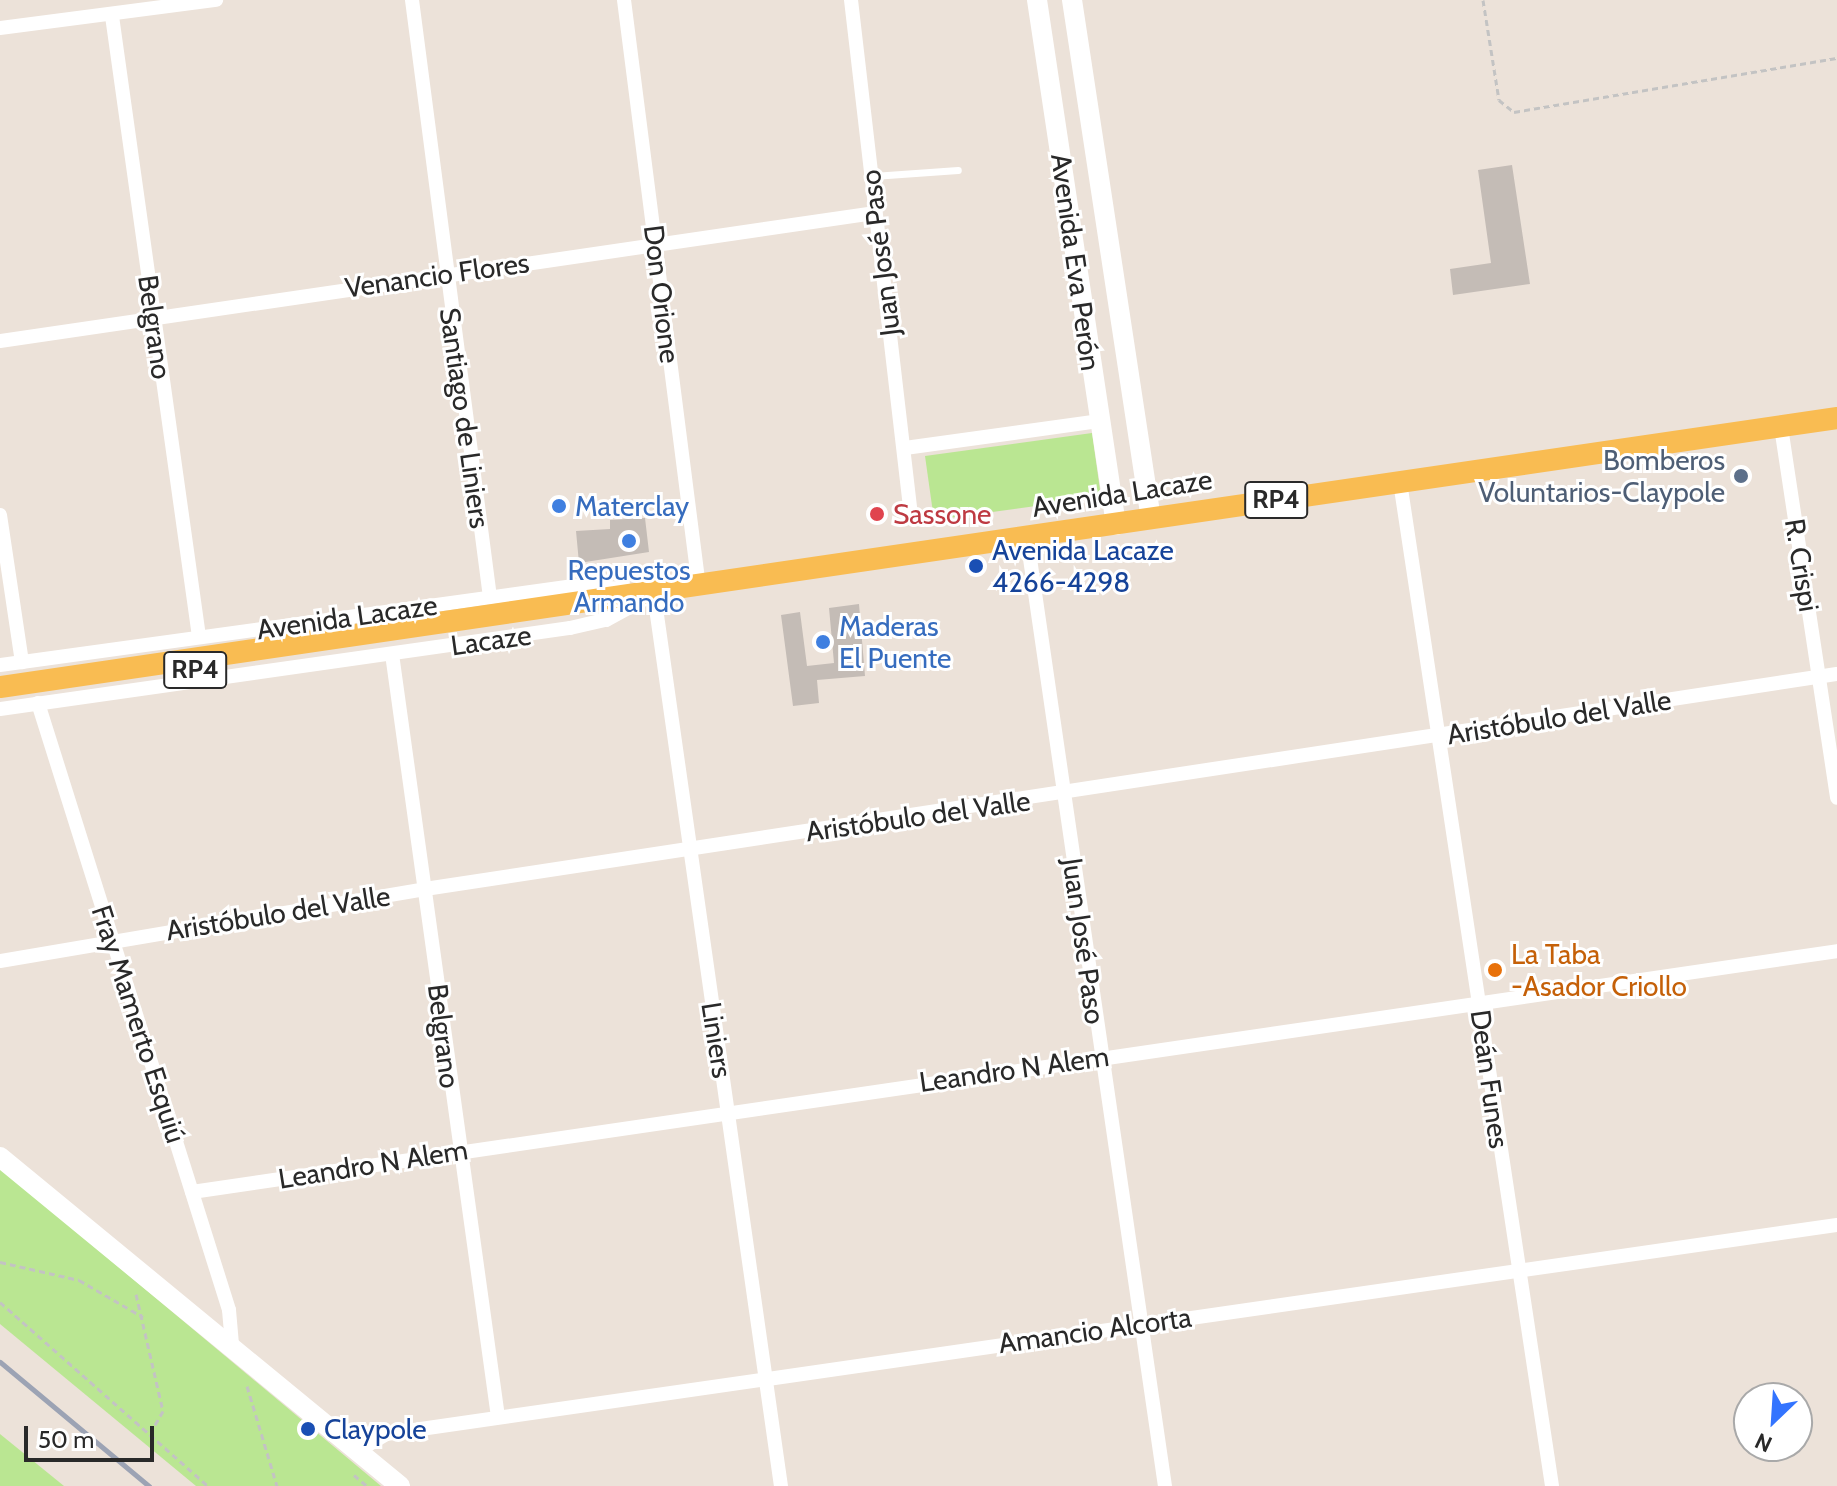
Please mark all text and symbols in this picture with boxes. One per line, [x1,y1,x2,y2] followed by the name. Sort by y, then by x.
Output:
[1044,151,1108,373] street label: Avenida Eva Perón
[853,168,907,338] street label: Juan José Paso
[637,223,687,365] street label: Don Orione
[343,245,531,305] street label: Venancio Flores
[131,273,179,381] street label: Belgrano
[433,306,497,530] street label: Santiago de Liniers
[1478,443,1725,509] place label: Bomberos Voluntarios-Claypole
[1030,462,1214,524] street label: Avenida Lacaze
[1732,467,1750,485] marker: Bomberos Voluntarios-Claypole
[1244,478,1308,522] road number: RP4
[575,489,689,523] place label: Materclay
[550,497,568,515] marker: Materclay
[893,497,991,531] place label: Sassone
[868,505,886,523] marker: Sassone
[1778,516,1826,614] street label: R. Crispi
[620,532,638,550] marker: Repuestos Armando
[992,533,1174,599] place label: Avenida Lacaze 4266-4298
[567,553,691,619] place label: Repuestos Armando
[967,557,985,575] marker: Avenida Lacaze 4266-4298
[255,588,439,646] street label: Avenida Lacaze
[839,609,951,675] place label: Maderas El Puente
[449,618,533,662] street label: Lacaze
[814,633,832,651] marker: Maderas El Puente
[163,648,227,692] road number: RP4
[1445,683,1673,751] street label: Aristóbulo del Valle
[804,784,1032,848] street label: Aristóbulo del Valle
[1056,856,1112,1026] street label: Juan José Paso
[164,879,392,947] street label: Aristóbulo del Valle
[85,901,193,1147] street label: Fray Mamerto Esquiú
[1511,937,1687,1003] place label: La Taba -Asador Criollo
[1486,961,1504,979] marker: La Taba -Asador Criollo
[421,982,467,1090] street label: Belgrano
[694,1000,740,1080] street label: Liniers
[1464,1007,1516,1151] street label: Deán Funes
[917,1039,1111,1099] street label: Leandro N Alem
[276,1132,470,1196] street label: Leandro N Alem
[996,1300,1194,1360] street label: Amancio Alcorta
[1733,1382,1813,1462] north arrow
[28,1410,158,1460] scale bar
[324,1412,427,1446] place label: Claypole
[299,1420,317,1438] marker: Claypole
[38,1425,94,1454] text: 50 m
[1751,1427,1776,1458] text: N

